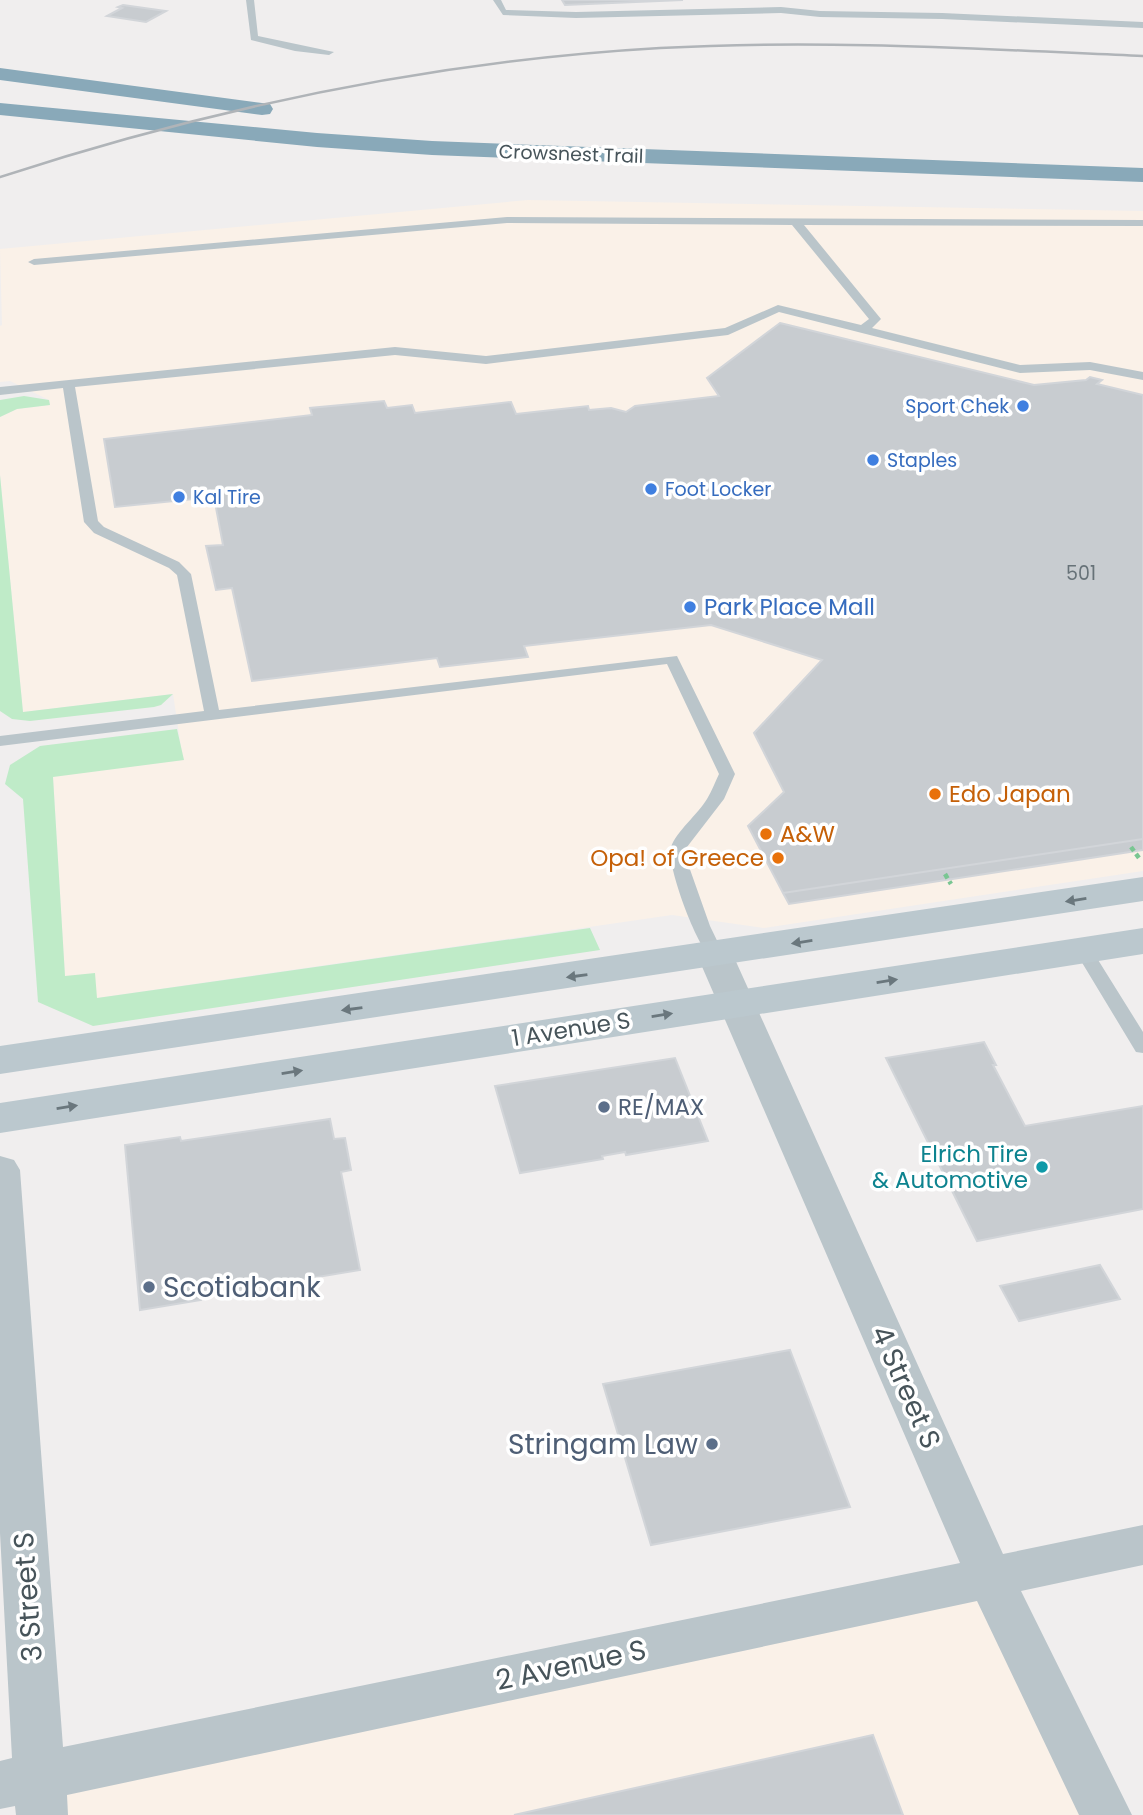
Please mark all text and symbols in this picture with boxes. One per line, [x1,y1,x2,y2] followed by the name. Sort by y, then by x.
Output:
[498,138,644,170] street label: Crowsnest Trail
[905,393,1009,420] place label: Sport Chek
[1015,398,1031,414] marker: Sport Chek
[887,447,957,474] place label: Staples
[865,452,881,468] marker: Staples
[665,476,771,503] place label: Foot Locker
[643,481,659,497] marker: Foot Locker
[193,484,261,511] place label: Kal Tire
[171,489,187,505] marker: Kal Tire
[1066,560,1096,587] house number: 501
[704,591,875,623] place label: Park Place Mall
[682,599,698,615] marker: Park Place Mall
[949,778,1071,810] place label: Edo Japan
[927,786,943,802] marker: Edo Japan
[780,818,835,850] place label: A&W
[758,826,774,842] marker: A&W
[590,842,764,874] place label: Opa! of Greece
[770,850,786,866] marker: Opa! of Greece
[1064,895,1086,906] one-way arrow
[791,937,813,948] one-way arrow
[566,970,588,981] one-way arrow
[876,975,898,986] one-way arrow
[341,1003,363,1014] one-way arrow
[509,1004,633,1054] street label: 1 Avenue S
[651,1009,673,1020] one-way arrow
[281,1066,303,1077] one-way arrow
[618,1091,704,1123] place label: RE/MAX
[596,1099,612,1115] marker: RE/MAX
[57,1101,79,1112] one-way arrow
[872,1138,1028,1196] place label: Elrich Tire & Automotive
[1034,1159,1050,1175] marker: Elrich Tire & Automotive
[163,1268,321,1307] place label: Scotiabank
[141,1279,157,1295] marker: Scotiabank
[862,1319,950,1455] street label: 4 Street S
[508,1425,698,1464] place label: Stringam Law
[704,1436,720,1452] marker: Stringam Law
[4,1531,52,1663] street label: 3 Street S
[492,1630,650,1700] street label: 2 Avenue S

